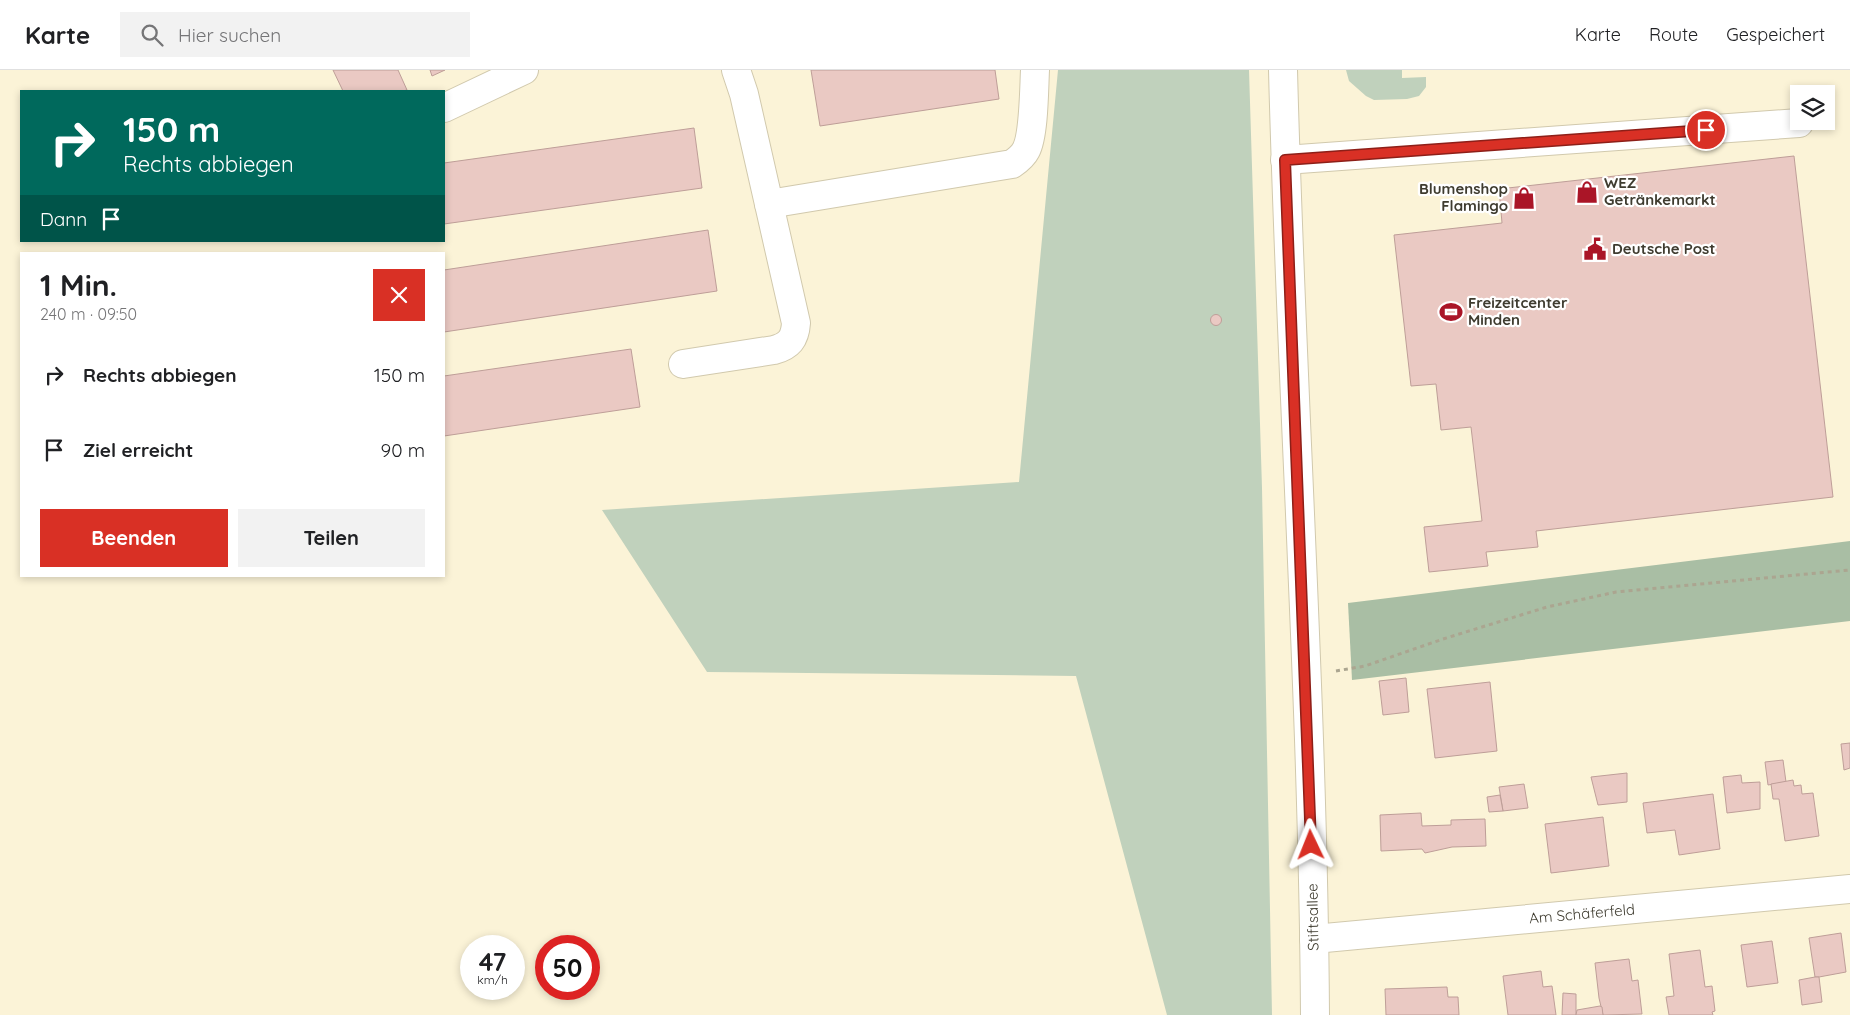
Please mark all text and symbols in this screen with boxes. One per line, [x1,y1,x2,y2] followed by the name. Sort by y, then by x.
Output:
[120,12,470,57] search box
[25,20,90,50] text: Karte
[138,21,166,49] icon: search
[178,23,281,47] text: Hier suchen
[1575,23,1621,46] text: Karte
[1649,23,1698,46] text: Route
[1726,23,1825,46] text: Gespeichert
[1790,85,1835,130] map controls
[1790,85,1835,130] button: layers
[123,107,220,151] text: 150 m
[1685,109,1727,151] pin
[40,110,105,175] icon: right
[1692,116,1720,144] icon: arrive
[123,150,294,178] text: Rechts abbiegen
[1604,173,1716,209] place label: WEZ Getränkemarkt
[1419,179,1508,215] place label: Blumenshop Flamingo
[1574,179,1600,205] shop icon: WEZ Getränkemarkt
[1511,185,1537,211] shop icon: Blumenshop Flamingo
[97,205,125,233] icon: arrive
[40,207,87,231] text: Dann
[1582,236,1608,262] public building icon: Deutsche Post
[1612,239,1715,258] place label: Deutsche Post
[40,266,117,304] text: 1 Min.
[373,269,425,321] button: close
[1468,293,1568,329] place label: Freizeitcenter Minden
[1438,299,1464,325] sports icon: Freizeitcenter Minden
[40,304,137,324] text: 240 m · 09:50
[40,361,68,389] icon: right
[83,363,236,387] text: Rechts abbiegen
[374,363,425,387] text: 150 m
[40,436,68,464] icon: arrive
[83,438,193,462] text: Ziel erreicht
[381,438,425,462] text: 90 m
[40,509,228,567] button: Beenden
[238,509,425,567] button: Teilen
[1284,818,1336,870] position arrow
[1302,883,1323,951] street label: Stiftsallee
[1528,899,1636,928] street label: Am Schäferfeld
[535,935,600,1000] speed limit sign: 50
[479,946,506,977] text: 47
[477,972,508,987] text: km/h

